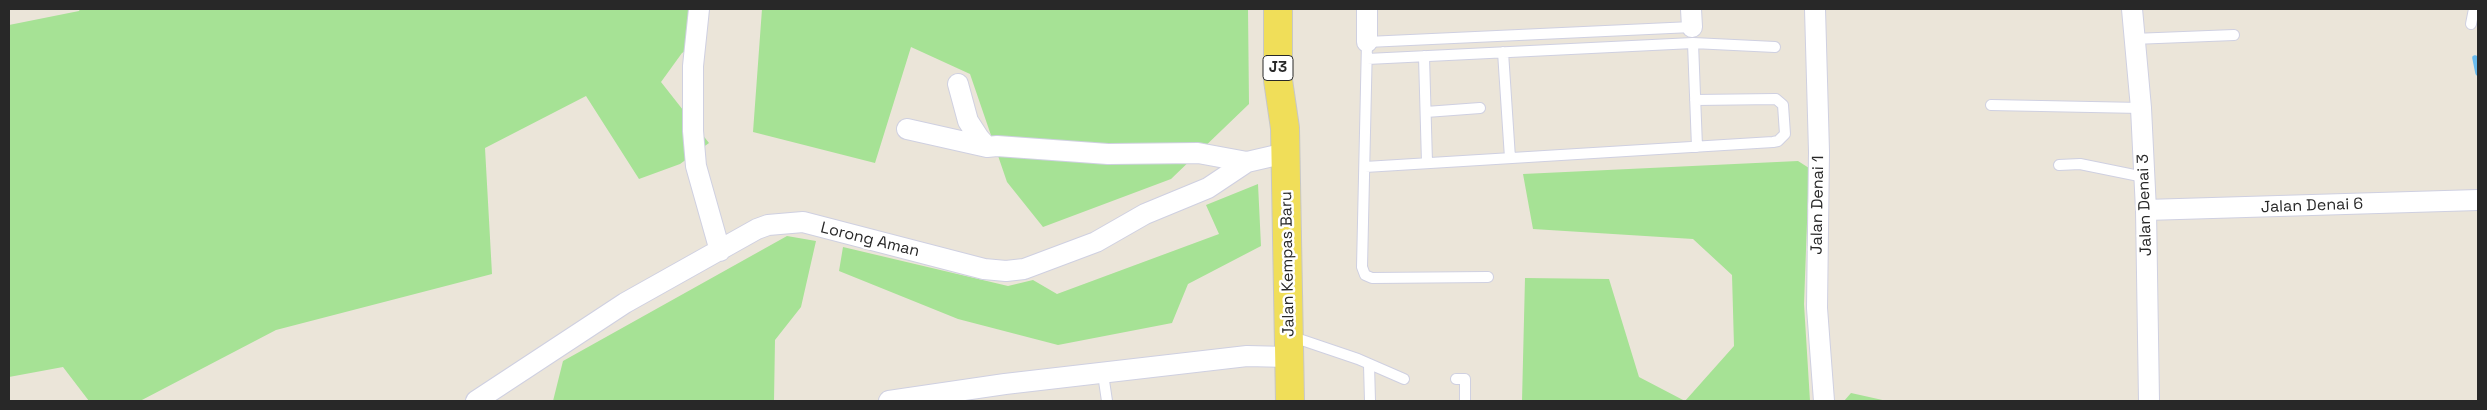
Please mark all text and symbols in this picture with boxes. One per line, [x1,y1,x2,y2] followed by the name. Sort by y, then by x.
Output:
[1263,56,1293,80] road number: J3
[2134,154,2156,256] street label: Jalan Denai 3
[1808,155,1828,255] street label: Jalan Denai 1
[1277,191,1299,337] street label: Jalan Kempas Baru
[2261,195,2363,217] street label: Jalan Denai 6
[819,218,921,262] street label: Lorong Aman

